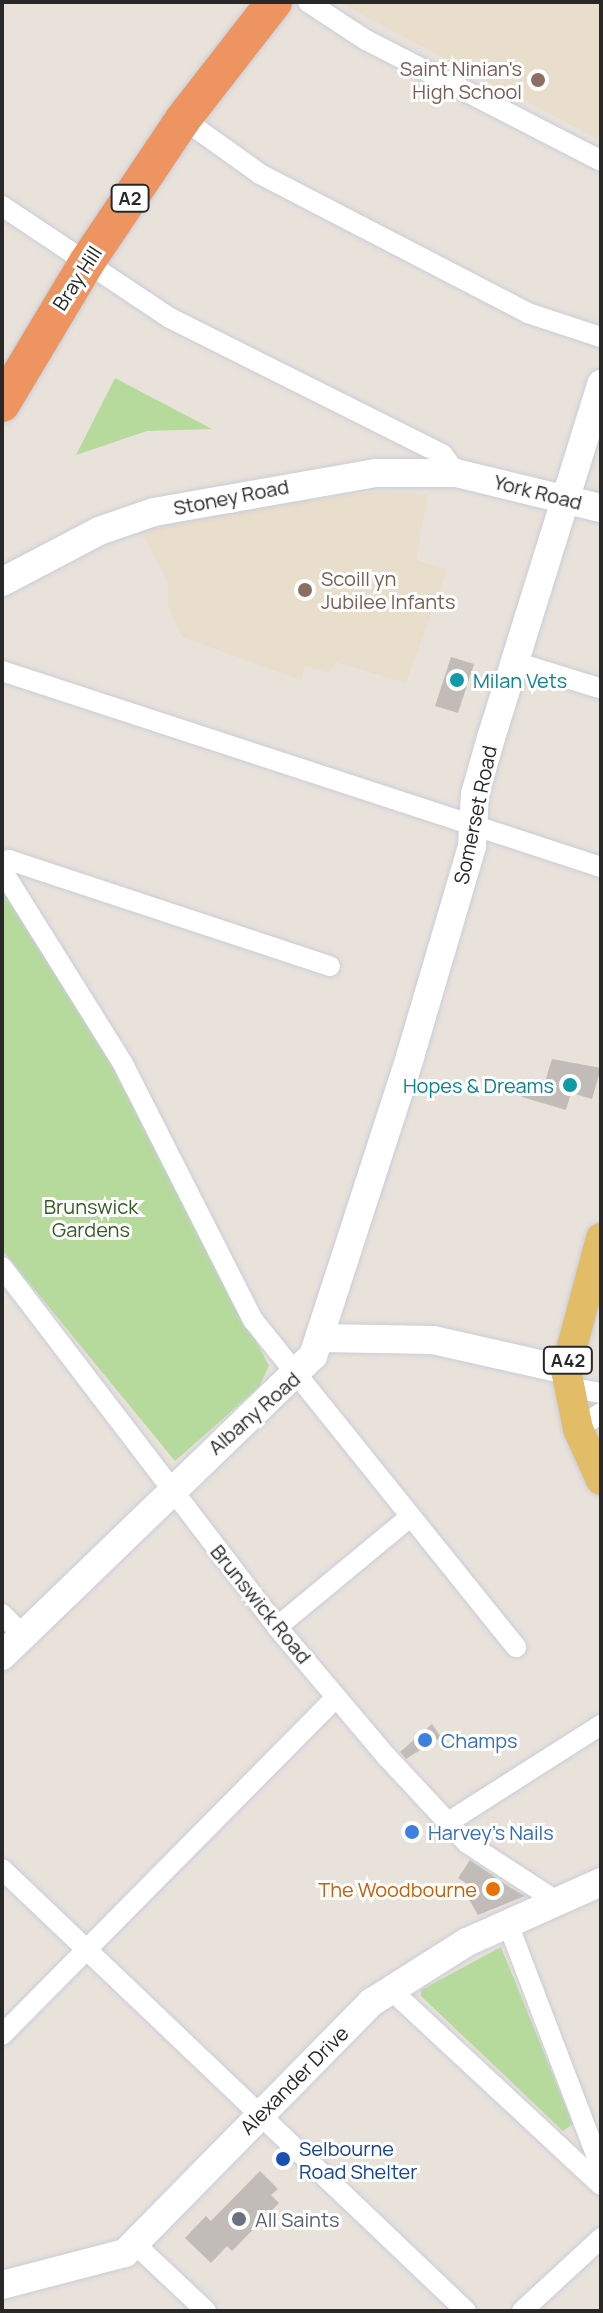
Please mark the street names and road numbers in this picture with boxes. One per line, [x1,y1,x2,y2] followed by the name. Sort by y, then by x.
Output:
[110,184,150,212] road number: A2
[47,241,107,315] street label: Bray Hill
[491,469,585,515] street label: York Road
[171,474,291,520] street label: Stoney Road
[449,743,501,887] street label: Somerset Road
[542,1346,594,1374] road number: A42
[203,1367,305,1459] street label: Albany Road
[206,1540,316,1668] street label: Brunswick Road
[235,2021,353,2139] street label: Alexander Drive

